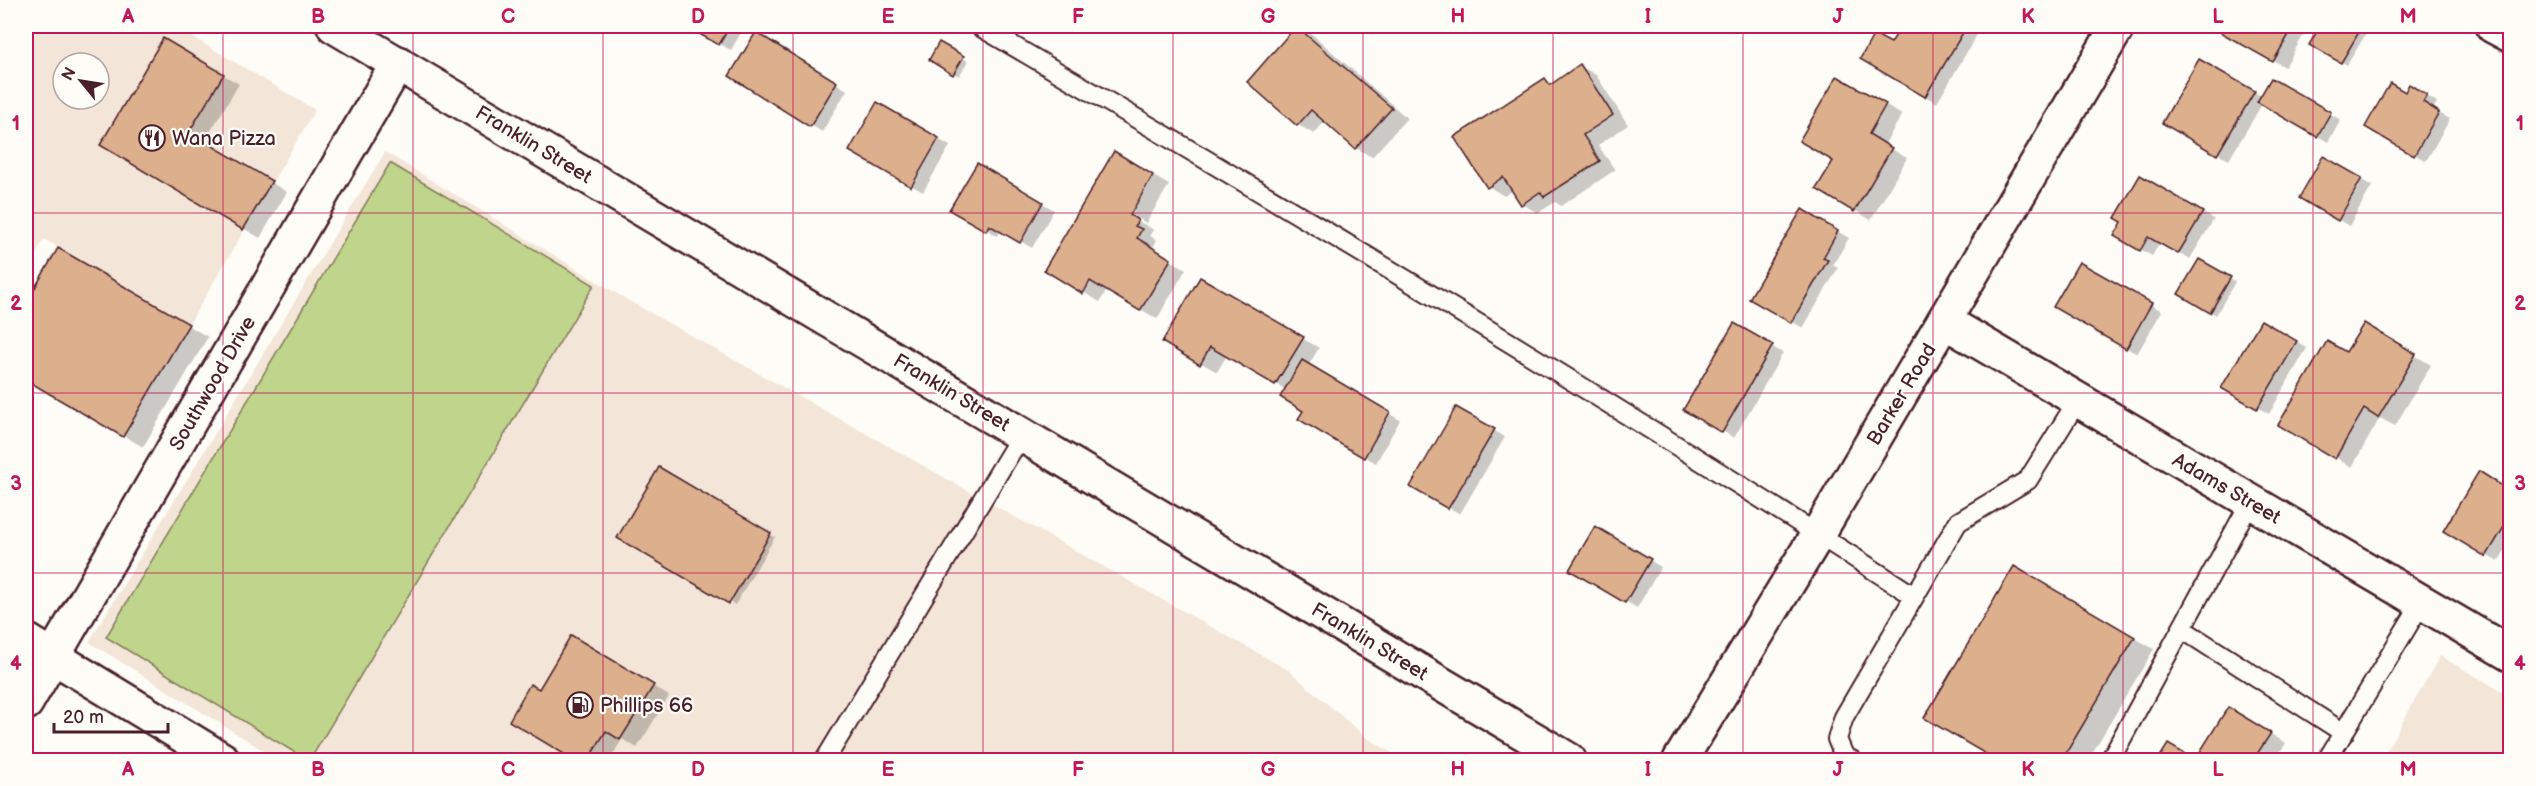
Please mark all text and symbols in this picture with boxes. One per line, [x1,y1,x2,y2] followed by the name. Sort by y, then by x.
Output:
[121,5,135,29] text: A
[311,5,325,29] text: B
[501,5,515,29] text: C
[691,5,705,29] text: D
[882,5,895,29] text: E
[1072,5,1084,29] text: F
[1261,5,1276,29] text: G
[1451,5,1465,29] text: H
[1645,5,1651,29] text: I
[1833,5,1845,29] text: J
[2021,5,2035,29] text: K
[2212,5,2224,29] text: L
[2399,5,2417,29] text: M
[51,51,111,111] north arrow
[58,64,81,84] text: N
[471,101,596,189] street label: Franklin Street
[12,112,20,136] text: 1
[2516,112,2524,136] text: 1
[137,123,167,153] restaurant icon: Wana Pizza
[172,127,276,151] place label: Wana Pizza
[10,292,22,316] text: 2
[2514,292,2526,316] text: 2
[165,312,261,455] street label: Southwood Drive
[1862,339,1942,450] street label: Barker Road
[889,349,1014,437] street label: Franklin Street
[2168,448,2285,530] street label: Adams Street
[10,472,22,496] text: 3
[2514,472,2526,496] text: 3
[1307,598,1432,686] street label: Franklin Street
[10,652,22,676] text: 4
[2514,652,2526,676] text: 4
[565,690,595,720] fuel station icon: Phillips 66
[600,694,693,718] place label: Phillips 66
[54,696,168,734] scale bar
[63,707,104,728] text: 20 m
[121,758,135,782] text: A
[311,758,325,782] text: B
[501,758,515,782] text: C
[691,758,705,782] text: D
[882,758,895,782] text: E
[1072,758,1084,782] text: F
[1261,758,1276,782] text: G
[1451,758,1465,782] text: H
[1645,758,1651,782] text: I
[1833,758,1845,782] text: J
[2021,758,2035,782] text: K
[2212,758,2224,782] text: L
[2399,758,2417,782] text: M

